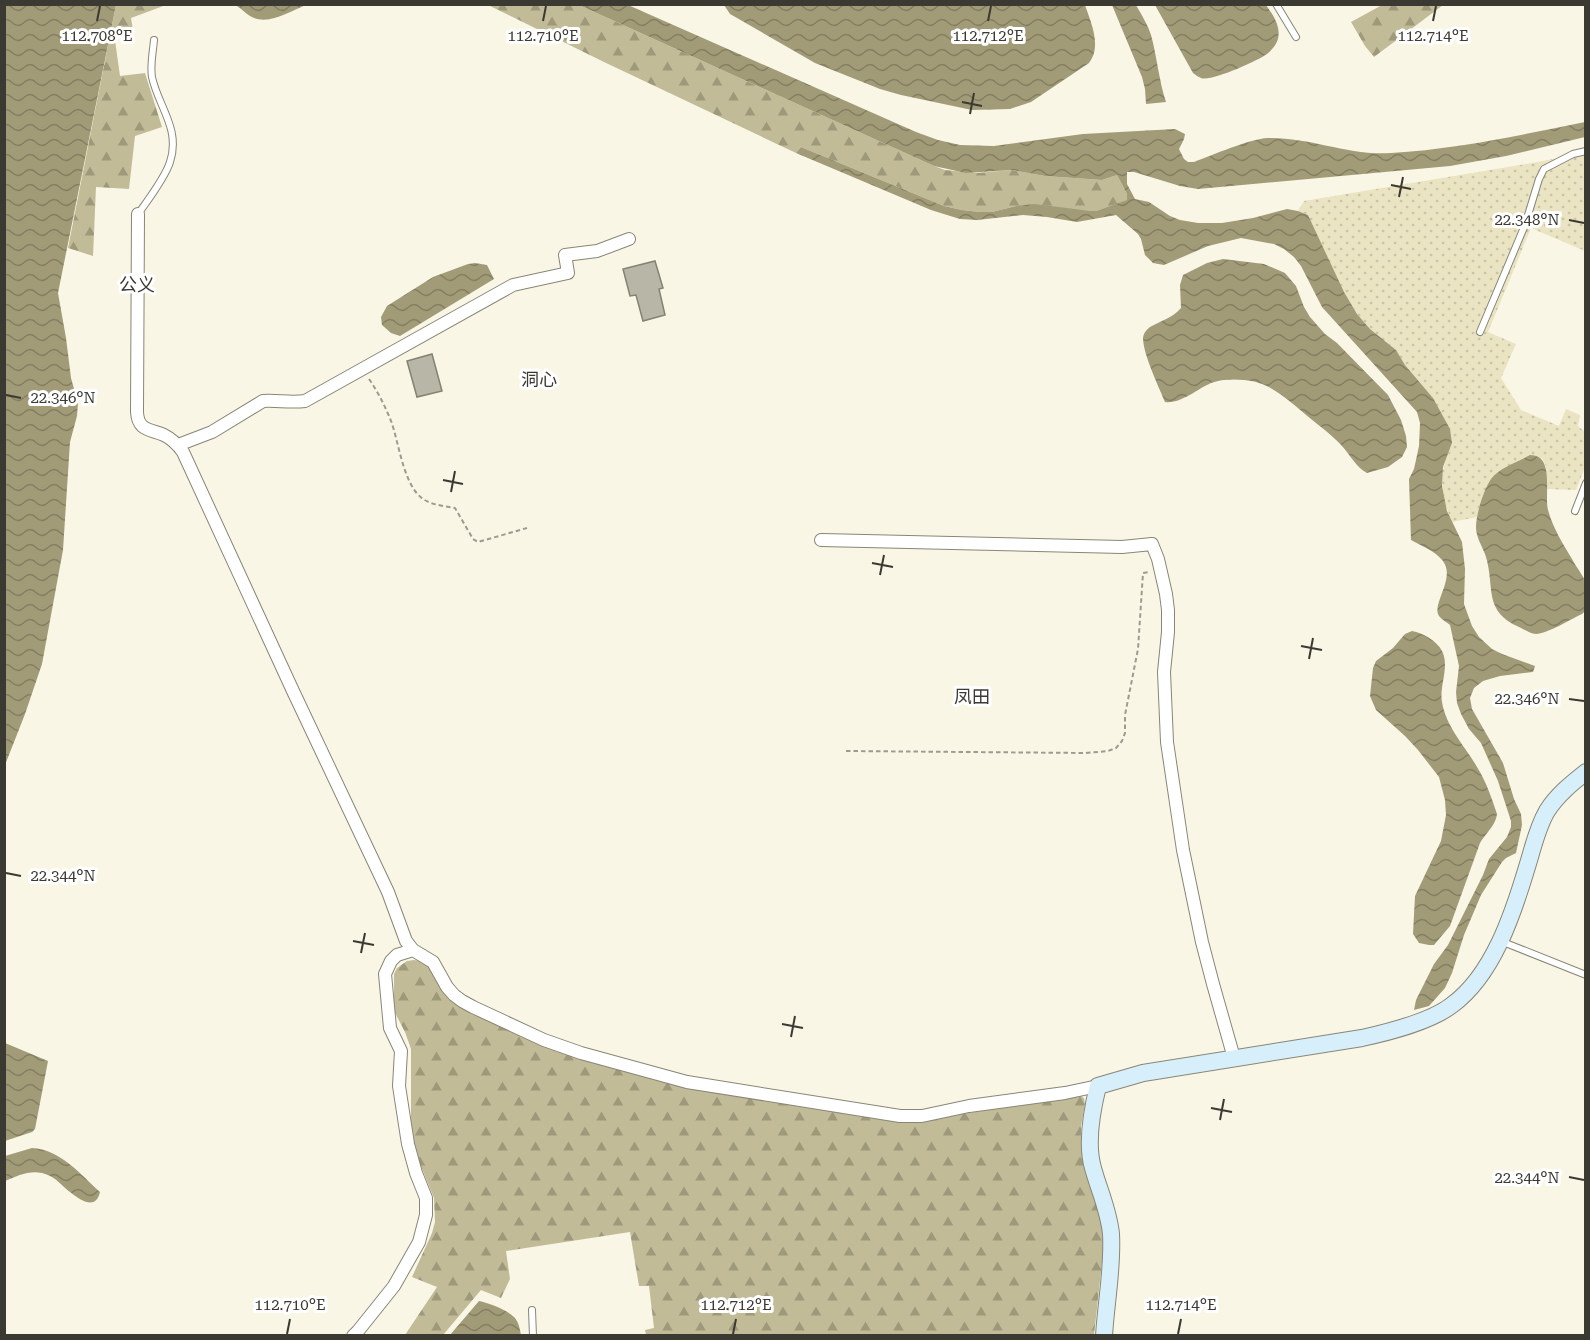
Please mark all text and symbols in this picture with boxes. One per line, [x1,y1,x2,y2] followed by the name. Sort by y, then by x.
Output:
[61,27,133,45] text: 112.708°E
[507,27,579,45] text: 112.710°E
[952,27,1024,45] text: 112.712°E
[1397,27,1469,45] text: 112.714°E
[1494,211,1560,229] text: 22.348°N
[119,274,155,295] district label: 公义
[521,369,557,390] district label: 洞心
[30,389,96,407] text: 22.346°N
[954,686,990,707] district label: 凤田
[1494,690,1560,708] text: 22.346°N
[30,867,96,885] text: 22.344°N
[1494,1169,1560,1187] text: 22.344°N
[254,1296,326,1314] text: 112.710°E
[700,1296,772,1314] text: 112.712°E
[1145,1296,1217,1314] text: 112.714°E

